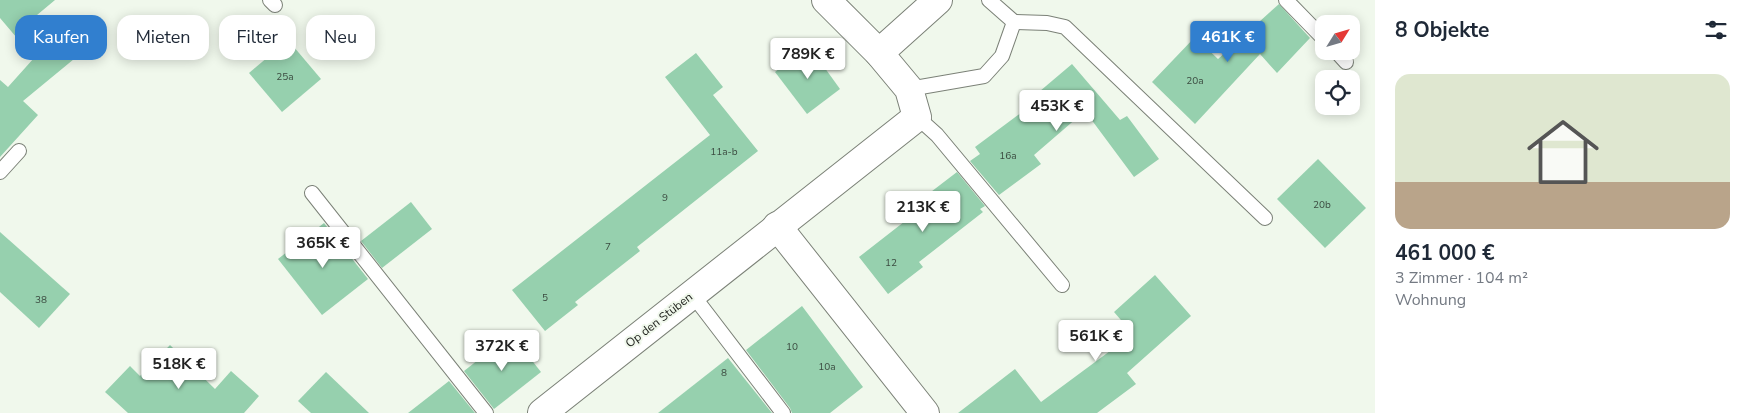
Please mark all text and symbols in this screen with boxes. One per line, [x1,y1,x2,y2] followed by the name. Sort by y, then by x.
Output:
[15,15,107,60] chip: Kaufen
[117,15,209,60] chip: Mieten
[219,15,296,60] chip: Filter
[306,15,375,60] chip: Neu
[1315,15,1360,60] north arrow
[1315,15,1360,115] map controls
[1395,16,1489,44] text: 8 Objekte
[1702,16,1730,44] icon: filters
[1187,20,1269,63] pin: 461K €
[1201,26,1255,48] text: 461K €
[767,38,849,80] pin: 789K €
[781,43,835,65] text: 789K €
[276,70,294,84] house number: 25a
[1315,70,1360,115] button: locate
[1186,74,1204,88] house number: 20a
[1016,90,1098,132] pin: 453K €
[1030,95,1084,117] text: 453K €
[1518,107,1608,197] icon: home
[710,145,738,159] house number: 11a-b
[999,149,1017,163] house number: 16a
[882,190,964,233] pin: 213K €
[662,191,668,205] house number: 9
[896,196,950,218] text: 213K €
[1313,198,1331,212] house number: 20b
[282,226,364,269] pin: 365K €
[296,232,350,254] text: 365K €
[1395,239,1495,267] text: 461 000 €
[605,240,611,254] house number: 7
[885,256,897,270] house number: 12
[1395,267,1528,289] text: 3 Zimmer · 104 m²
[622,289,696,351] street label: Op den Stüben
[1395,289,1466,311] text: Wohnung
[542,291,548,305] house number: 5
[35,293,47,307] house number: 38
[1055,320,1137,362] pin: 561K €
[1069,325,1123,347] text: 561K €
[461,330,543,372] pin: 372K €
[475,335,529,357] text: 372K €
[786,340,798,354] house number: 10
[138,348,220,390] pin: 518K €
[152,353,206,375] text: 518K €
[818,360,836,374] house number: 10a
[721,366,727,380] house number: 8

